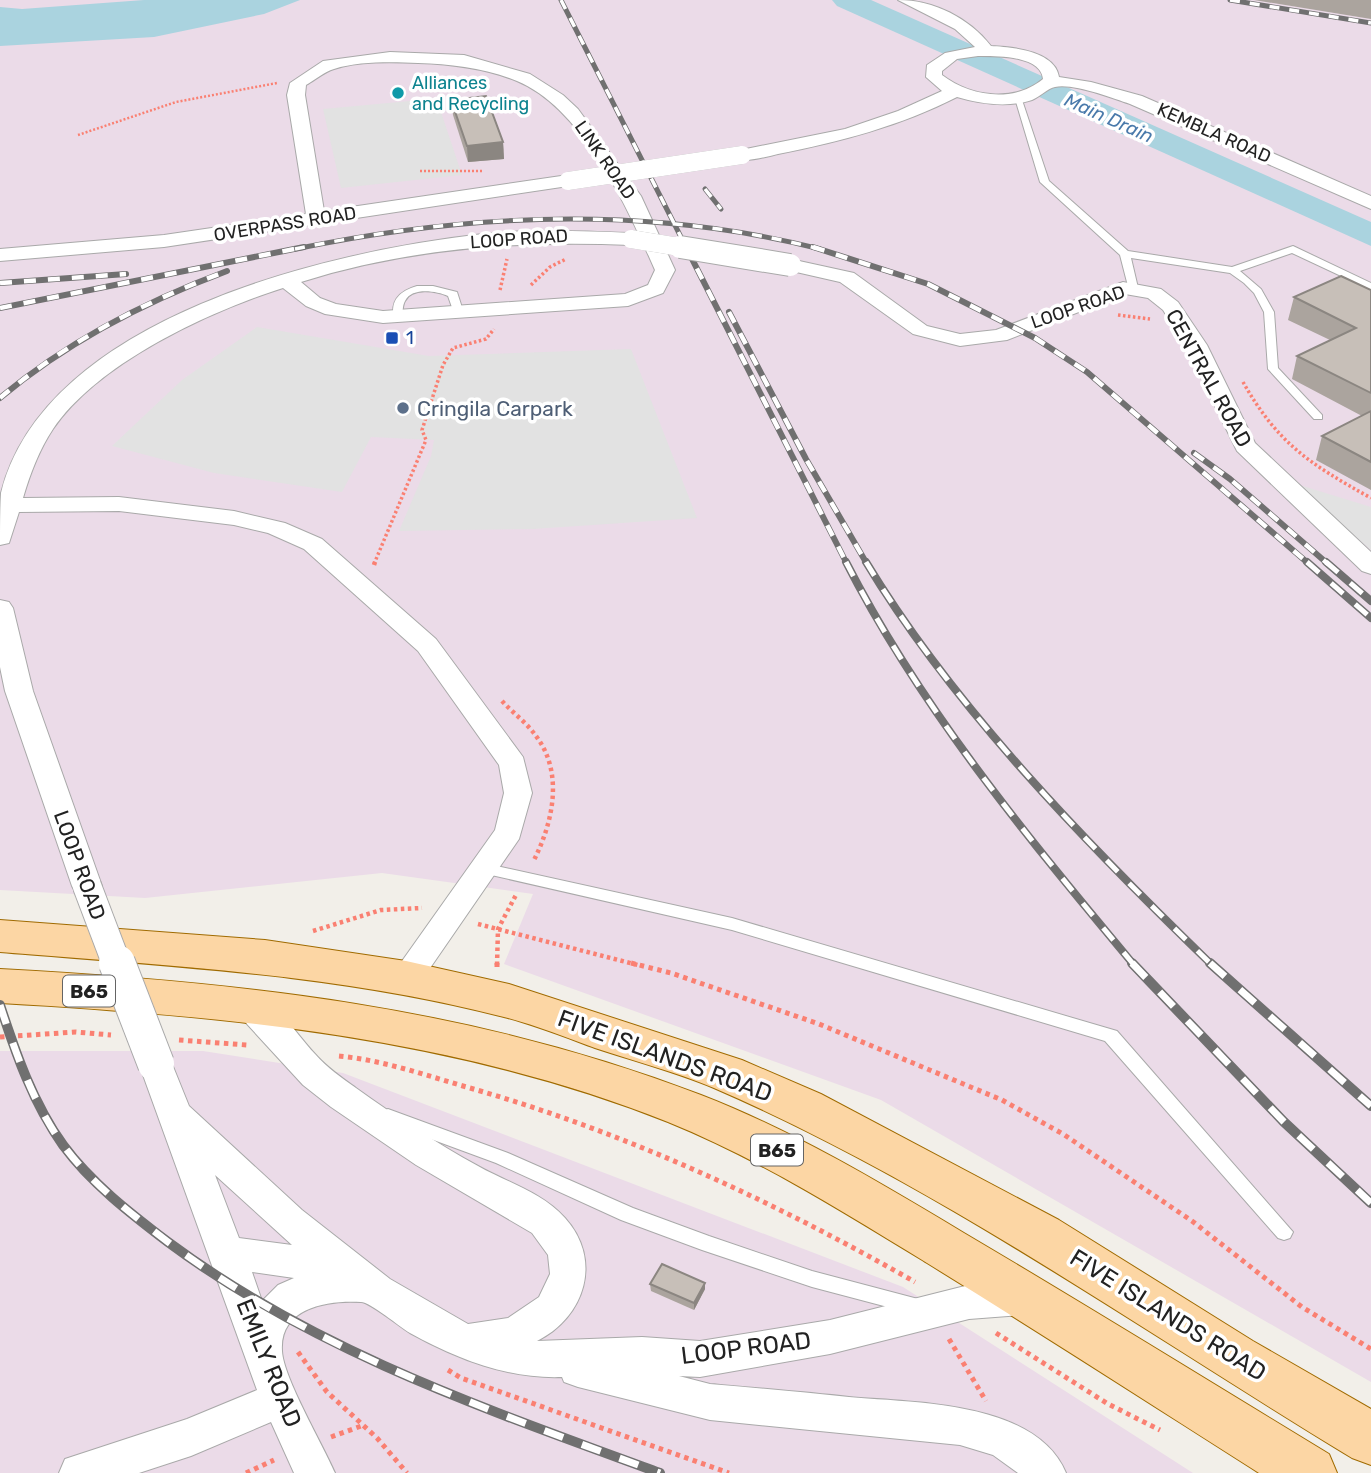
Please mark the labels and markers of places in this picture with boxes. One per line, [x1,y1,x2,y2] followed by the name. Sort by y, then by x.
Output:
[412,72,529,115] place label: Alliances and Recycling
[390,85,406,101] marker: Alliances and Recycling
[406,327,414,349] place label: 1
[384,330,400,346] marker: 1
[417,396,573,421] place label: Cringila Carpark
[395,400,411,416] marker: Cringila Carpark

